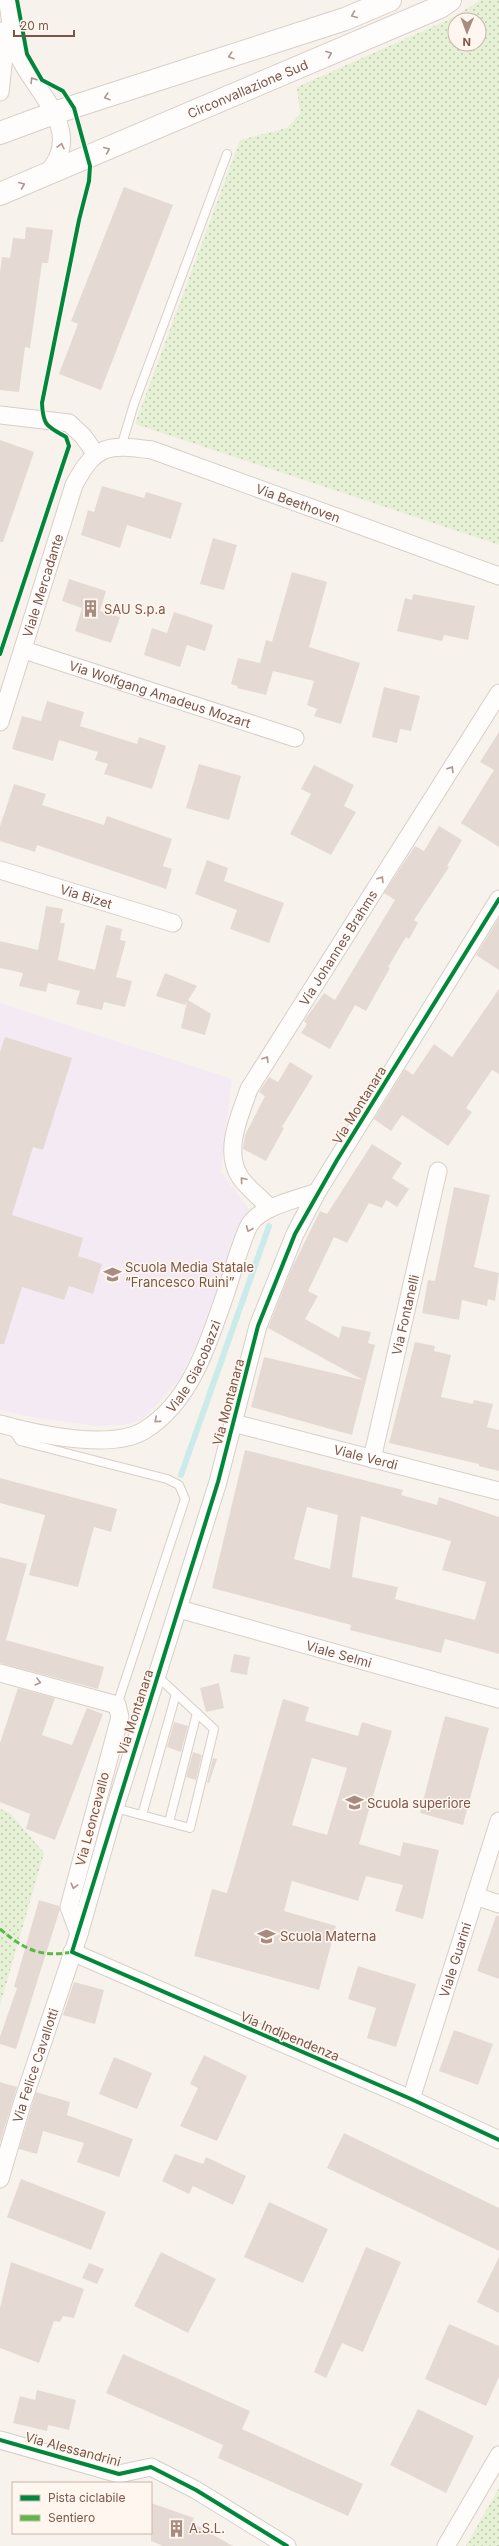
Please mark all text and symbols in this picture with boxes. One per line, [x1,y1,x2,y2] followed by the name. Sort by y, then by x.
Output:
[351,10,359,18] one-way arrow
[14,12,74,38] scale bar
[447,12,487,52] north arrow
[20,18,49,33] text: 20 m
[463,35,471,49] text: N
[325,50,332,58] one-way arrow
[227,51,234,60] one-way arrow
[185,56,310,121] street label: Circonvallazione Sud
[31,77,38,84] one-way arrow
[104,92,111,101] one-way arrow
[57,143,65,149] one-way arrow
[102,147,110,155] one-way arrow
[18,182,26,190] one-way arrow
[254,480,342,526] street label: Via Beethoven
[19,532,66,639] street label: Viale Mercadante
[81,599,101,619] building icon: SAU S.p.a
[104,601,165,617] place label: SAU S.p.a
[67,657,253,731] street label: Via Wolfgang Amadeus Mozart
[446,766,453,773] one-way arrow
[376,876,384,883] one-way arrow
[58,881,114,912] street label: Via Bizet
[296,887,381,1008] street label: Via Johannes Brahms
[261,1057,268,1064] one-way arrow
[329,1063,389,1147] street label: Via Montanara
[241,1177,248,1185] one-way arrow
[245,1226,253,1233] one-way arrow
[125,1259,254,1290] place label: Scuola Media Statale “Francesco Ruini”
[102,1264,122,1284] school or university icon: Scuola Media Statale “Francesco Ruini”
[388,1273,422,1357] street label: Via Fontanelli
[163,1318,224,1416] street label: Viale Giacobazzi
[209,1357,247,1447] street label: Via Montanara
[155,1415,162,1422] one-way arrow
[332,1441,399,1473] street label: Viale Verdi
[304,1637,373,1671] street label: Viale Selmi
[114,1667,156,1757] street label: Via Montanara
[35,1678,41,1686] one-way arrow
[72,1770,112,1868] street label: Via Leoncavallo
[344,1793,364,1813] school or university icon: Scuola superiore
[367,1795,471,1811] place label: Scuola superiore
[71,1883,79,1889] one-way arrow
[436,1920,474,1999] street label: Viale Guarini
[257,1926,277,1946] school or university icon: Scuola Materna
[280,1928,376,1944] place label: Scuola Materna
[9,2006,62,2124] street label: Via Felice Cavallotti
[238,2008,342,2064] street label: Via Indipendenza
[23,2429,123,2469] street label: Via Alessandrini
[12,2482,152,2534] legend
[48,2490,125,2505] text: Pista ciclabile
[48,2510,95,2525] text: Sentiero
[166,2518,186,2538] building icon: A.S.L.
[189,2520,225,2536] place label: A.S.L.

